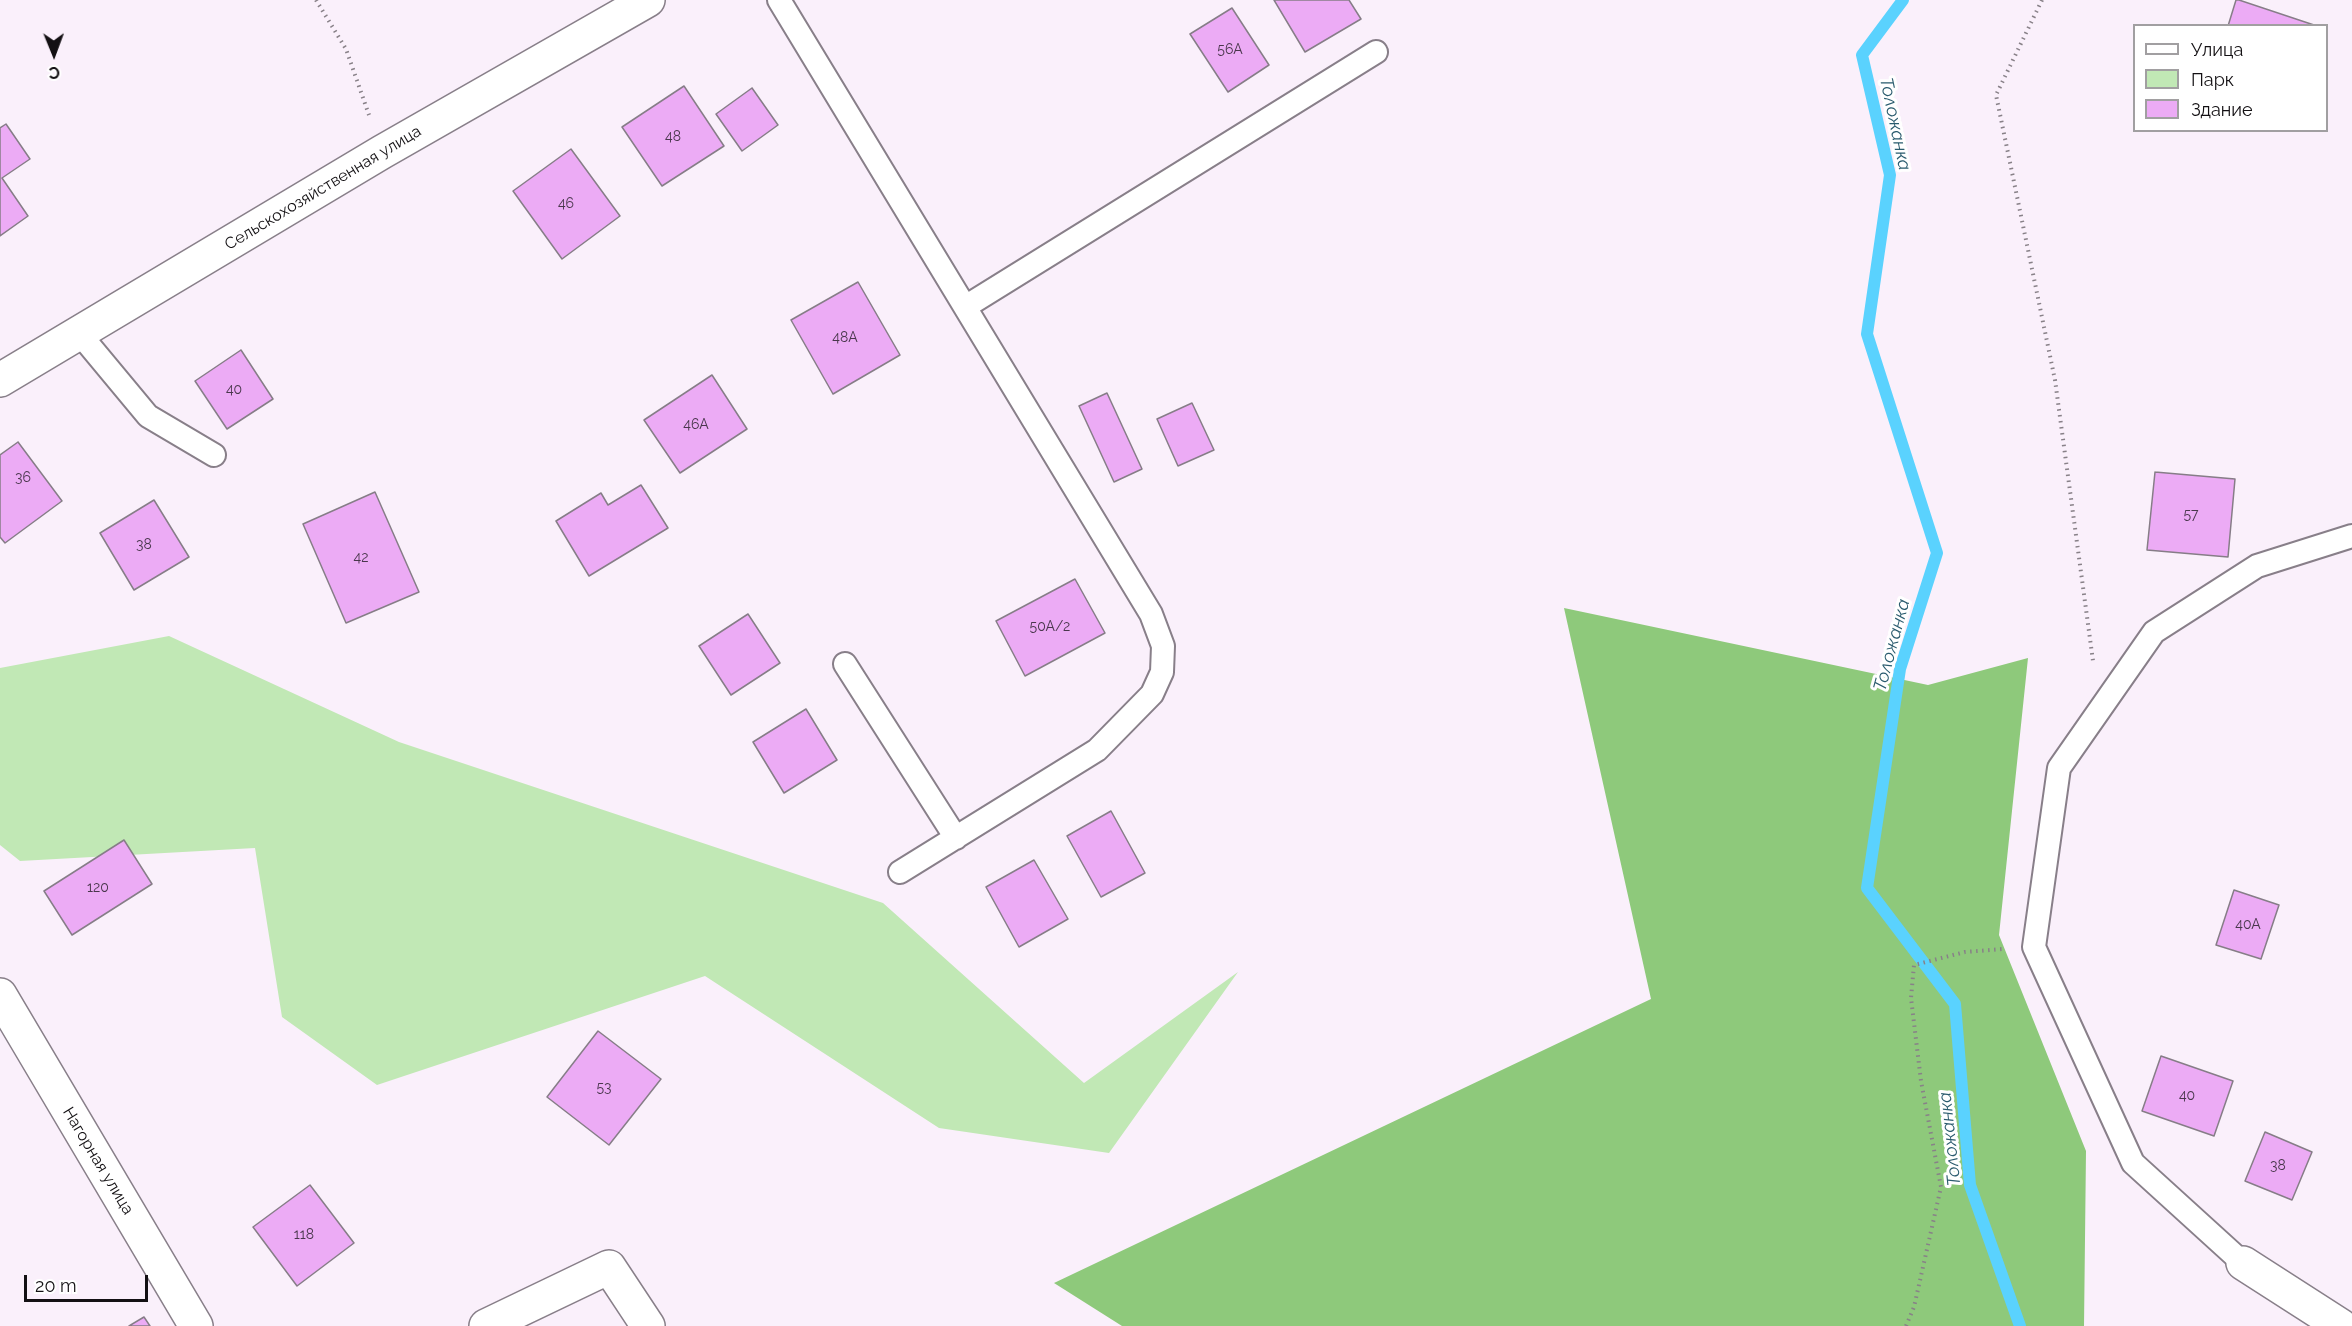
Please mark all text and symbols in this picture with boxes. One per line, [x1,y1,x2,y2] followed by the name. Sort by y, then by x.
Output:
[24,24,84,84] north arrow
[2133,24,2328,132] legend
[2191,39,2243,60] text: Улица
[1217,42,1243,58] house number: 56А
[49,63,60,82] text: С
[2191,69,2234,90] text: Парк
[1875,76,1915,172] water label: Толожанка
[2191,99,2253,120] text: Здание
[221,122,425,254] street label: Сельскохозяйственная улица
[665,129,681,145] house number: 48
[558,196,574,212] house number: 46
[832,330,858,346] house number: 48А
[226,382,242,398] house number: 40
[683,417,709,433] house number: 46А
[15,470,31,486] house number: 36
[2183,507,2199,523] house number: 57
[136,537,152,553] house number: 38
[354,550,368,566] house number: 42
[1869,597,1915,693] water label: Толожанка
[1030,619,1070,635] house number: 50А/2
[87,880,109,896] house number: 120
[2235,917,2261,933] house number: 40А
[596,1080,612,1096] house number: 53
[2179,1088,2195,1104] house number: 40
[1934,1091,1966,1187] water label: Толожанка
[58,1104,138,1218] street label: Нагорная улица
[2270,1158,2286,1174] house number: 38
[294,1227,314,1243] house number: 118
[27,1263,152,1301] scale bar
[35,1275,77,1296] text: 20 m

